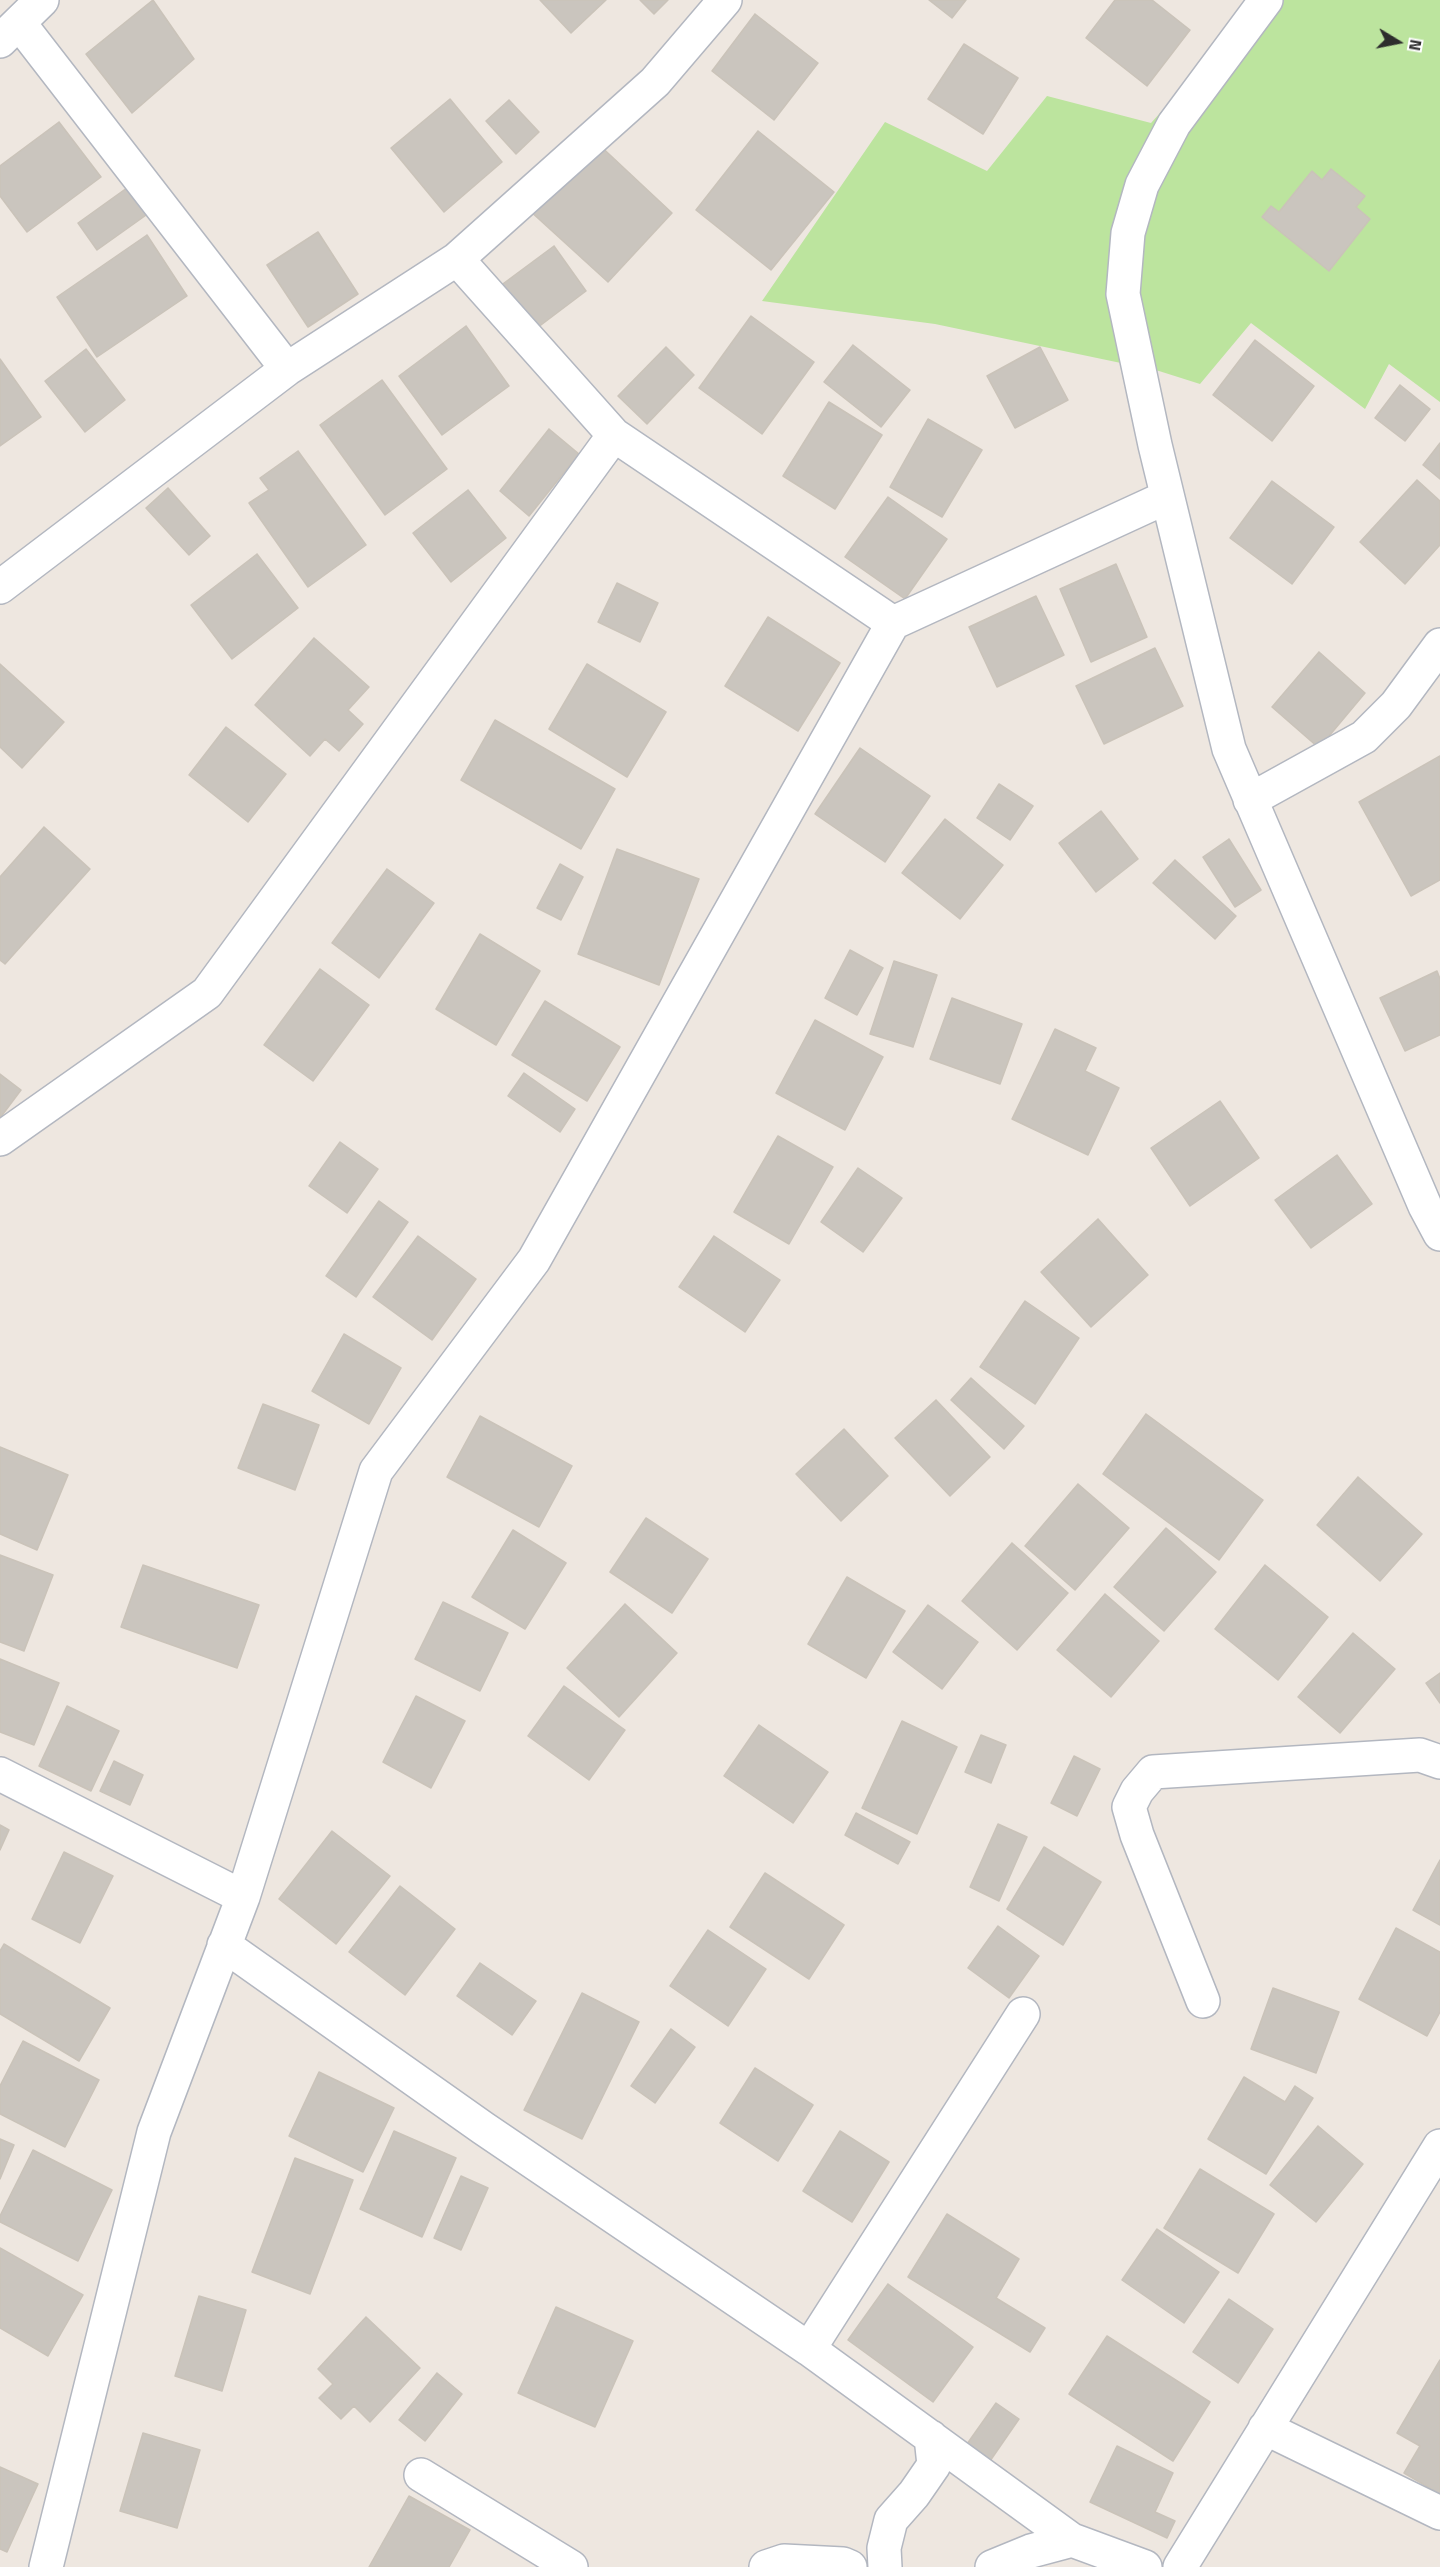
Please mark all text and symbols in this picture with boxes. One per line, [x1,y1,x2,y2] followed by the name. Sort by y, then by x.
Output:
[1368,12,1428,72] north arrow
[1403,38,1429,53] text: N

